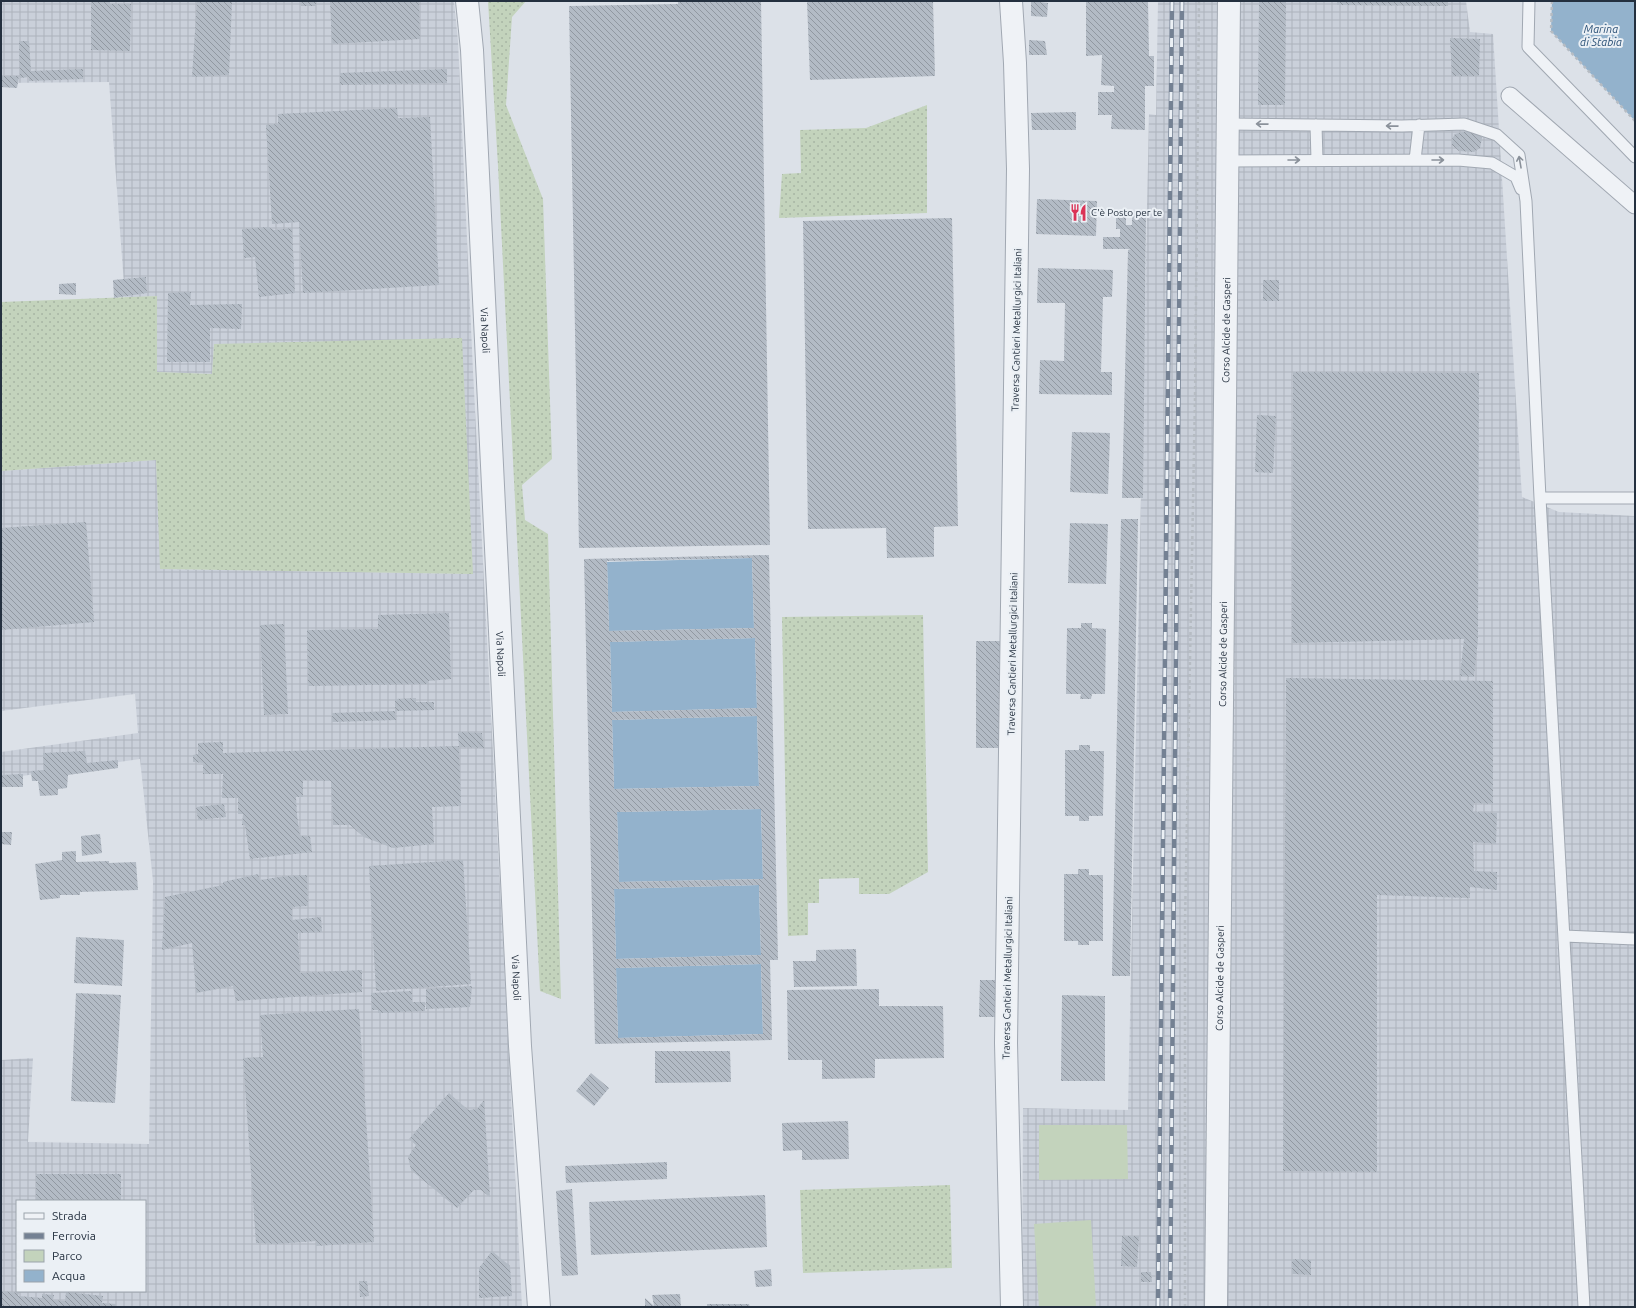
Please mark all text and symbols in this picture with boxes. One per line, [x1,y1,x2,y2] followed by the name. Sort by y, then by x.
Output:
[1580,23,1622,48] water label: Marina di Stabia
[1256,120,1269,128] one-way arrow
[1386,122,1399,130] one-way arrow
[1431,156,1444,164] one-way arrow
[1516,156,1524,169] one-way arrow
[1287,157,1300,164] one-way arrow
[1068,202,1088,222] restaurant icon: C'è Posto per te
[1091,207,1162,218] place label: C'è Posto per te
[1010,248,1023,412] street label: Traversa Cantieri Metallurgici Italiani
[1220,277,1232,383] street label: Corso Alcide de Gasperi
[478,307,492,353] street label: Via Napoli
[1006,572,1019,736] street label: Traversa Cantieri Metallurgici Italiani
[1217,601,1229,707] street label: Corso Alcide de Gasperi
[494,631,507,677] street label: Via Napoli
[1001,896,1014,1060] street label: Traversa Cantieri Metallurgici Italiani
[1214,925,1226,1031] street label: Corso Alcide de Gasperi
[510,955,523,1001] street label: Via Napoli
[16,1200,146,1292] legend
[52,1209,87,1222] text: Strada
[52,1229,96,1242] text: Ferrovia
[52,1249,82,1262] text: Parco
[52,1269,85,1282] text: Acqua

